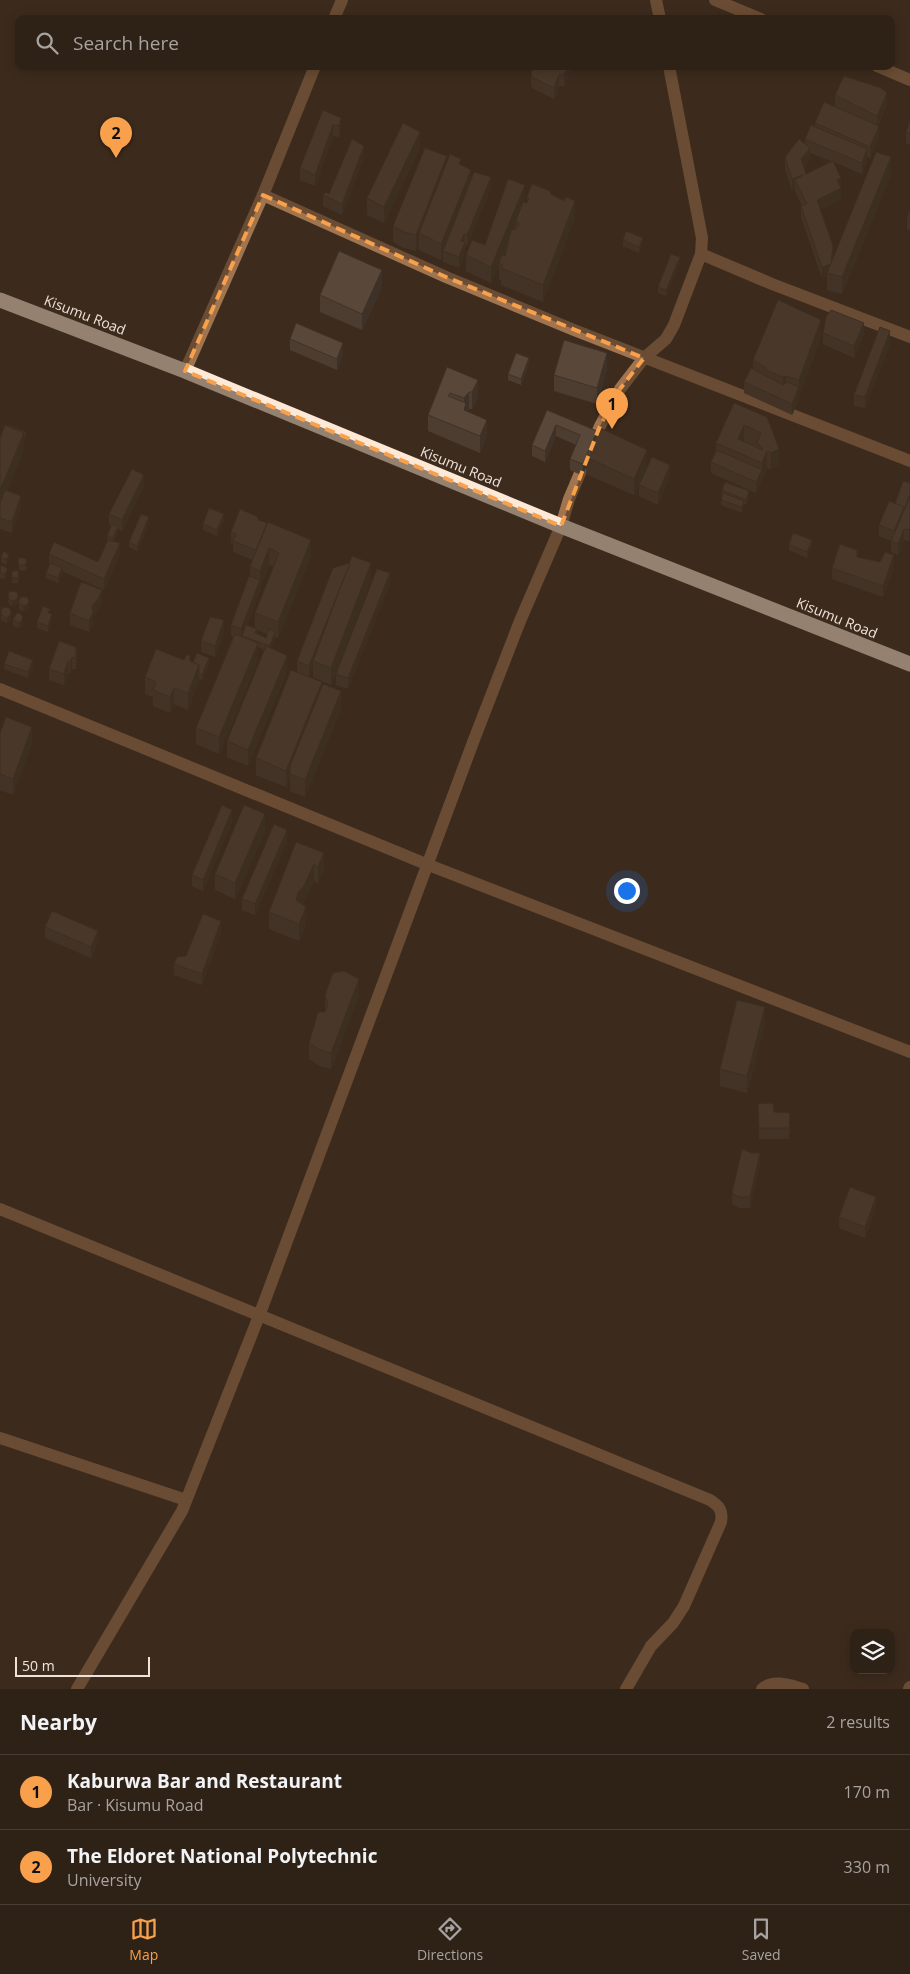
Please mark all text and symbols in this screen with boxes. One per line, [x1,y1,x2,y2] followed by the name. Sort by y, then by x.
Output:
[15,15,895,70] search box
[33,29,61,57] icon: search
[73,30,179,56] text: Search here
[100,117,132,158] pin: 2
[42,290,129,339] street label: Kisumu Road
[596,388,628,429] pin: 1
[418,442,505,491] street label: Kisumu Road
[794,593,881,642] street label: Kisumu Road
[614,878,640,904] your location
[850,1629,895,1674] map controls
[850,1629,895,1674] button: layers
[15,1654,150,1677] scale bar
[22,1656,55,1675] text: 50 m
[20,1708,97,1736] text: Nearby
[826,1711,890,1733] text: 2 results
[67,1768,342,1794] text: Kaburwa Bar and Restaurant
[31,1781,41,1803] text: 1
[844,1781,890,1803] text: 170 m
[67,1794,204,1816] text: Bar · Kisumu Road
[67,1843,377,1869] text: The Eldoret National Polytechnic
[31,1856,41,1878] text: 2
[844,1856,890,1878] text: 330 m
[67,1869,141,1891] text: University
[129,1915,158,1964] tab: Map
[417,1915,483,1964] tab: Directions
[742,1915,781,1964] tab: Saved

